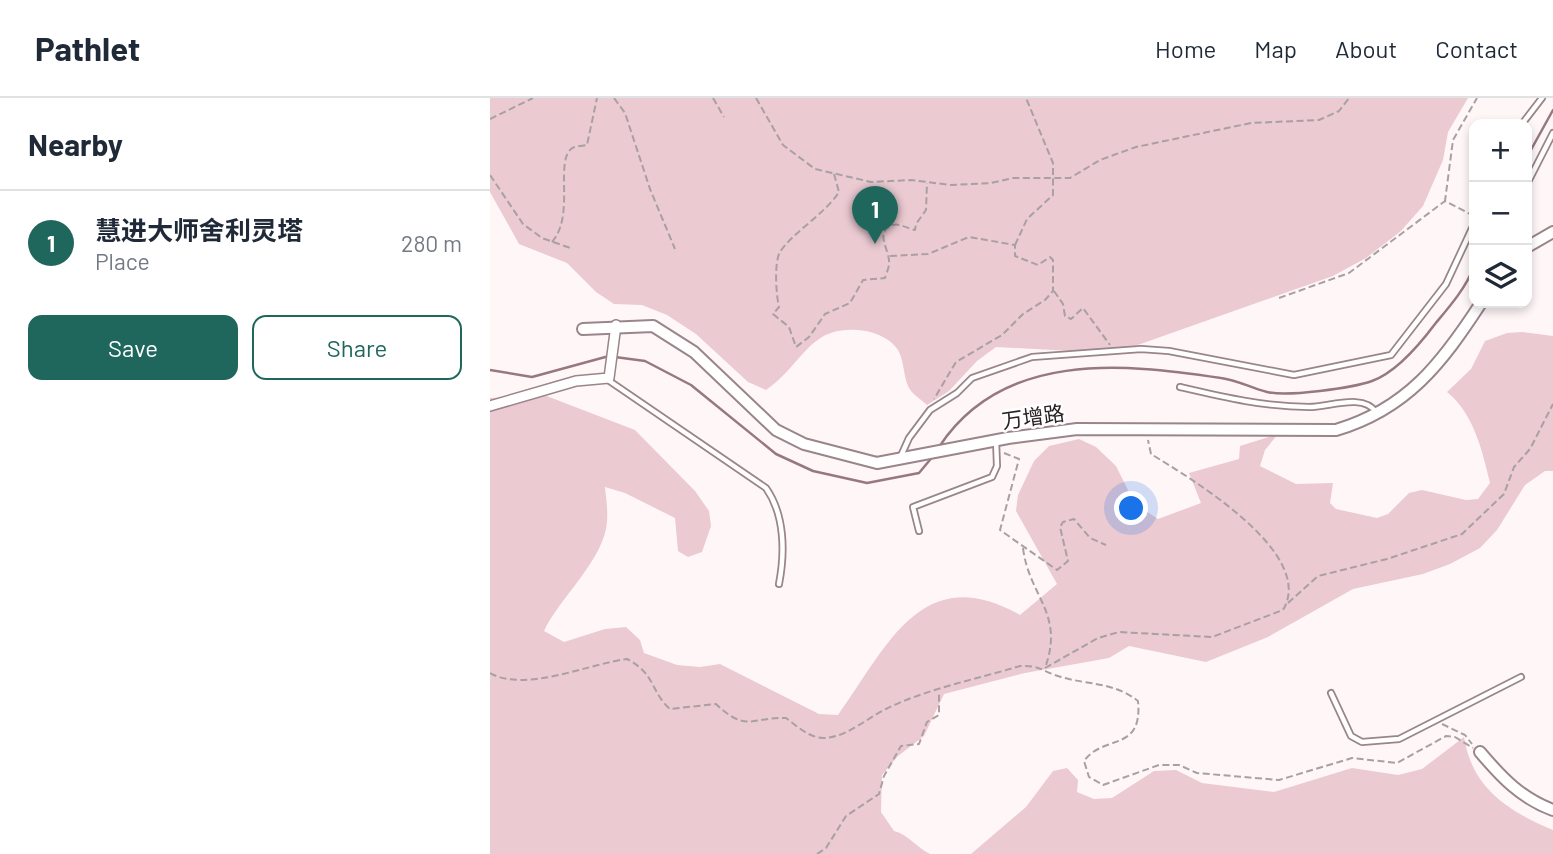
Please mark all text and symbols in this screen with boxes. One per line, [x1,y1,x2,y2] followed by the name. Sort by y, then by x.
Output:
[35,28,140,68] text: Pathlet
[1155,34,1216,63] text: Home
[1254,34,1297,63] text: Map
[1335,34,1397,63] text: About
[1435,34,1518,63] text: Contact
[1469,119,1532,308] map controls
[1469,119,1532,182] button: +
[28,126,123,162] text: Nearby
[1469,182,1532,245] button: −
[852,186,898,244] pin: 1
[95,214,303,245] text: 慧进大师舍利灵塔
[47,229,55,257] text: 1
[401,229,462,257] text: 280 m
[1469,245,1532,308] button: layers
[95,247,150,275] text: Place
[28,315,238,380] button: Save
[252,315,462,380] button: Share
[1000,399,1066,433] street label: 万增路
[1114,491,1148,525] your location

